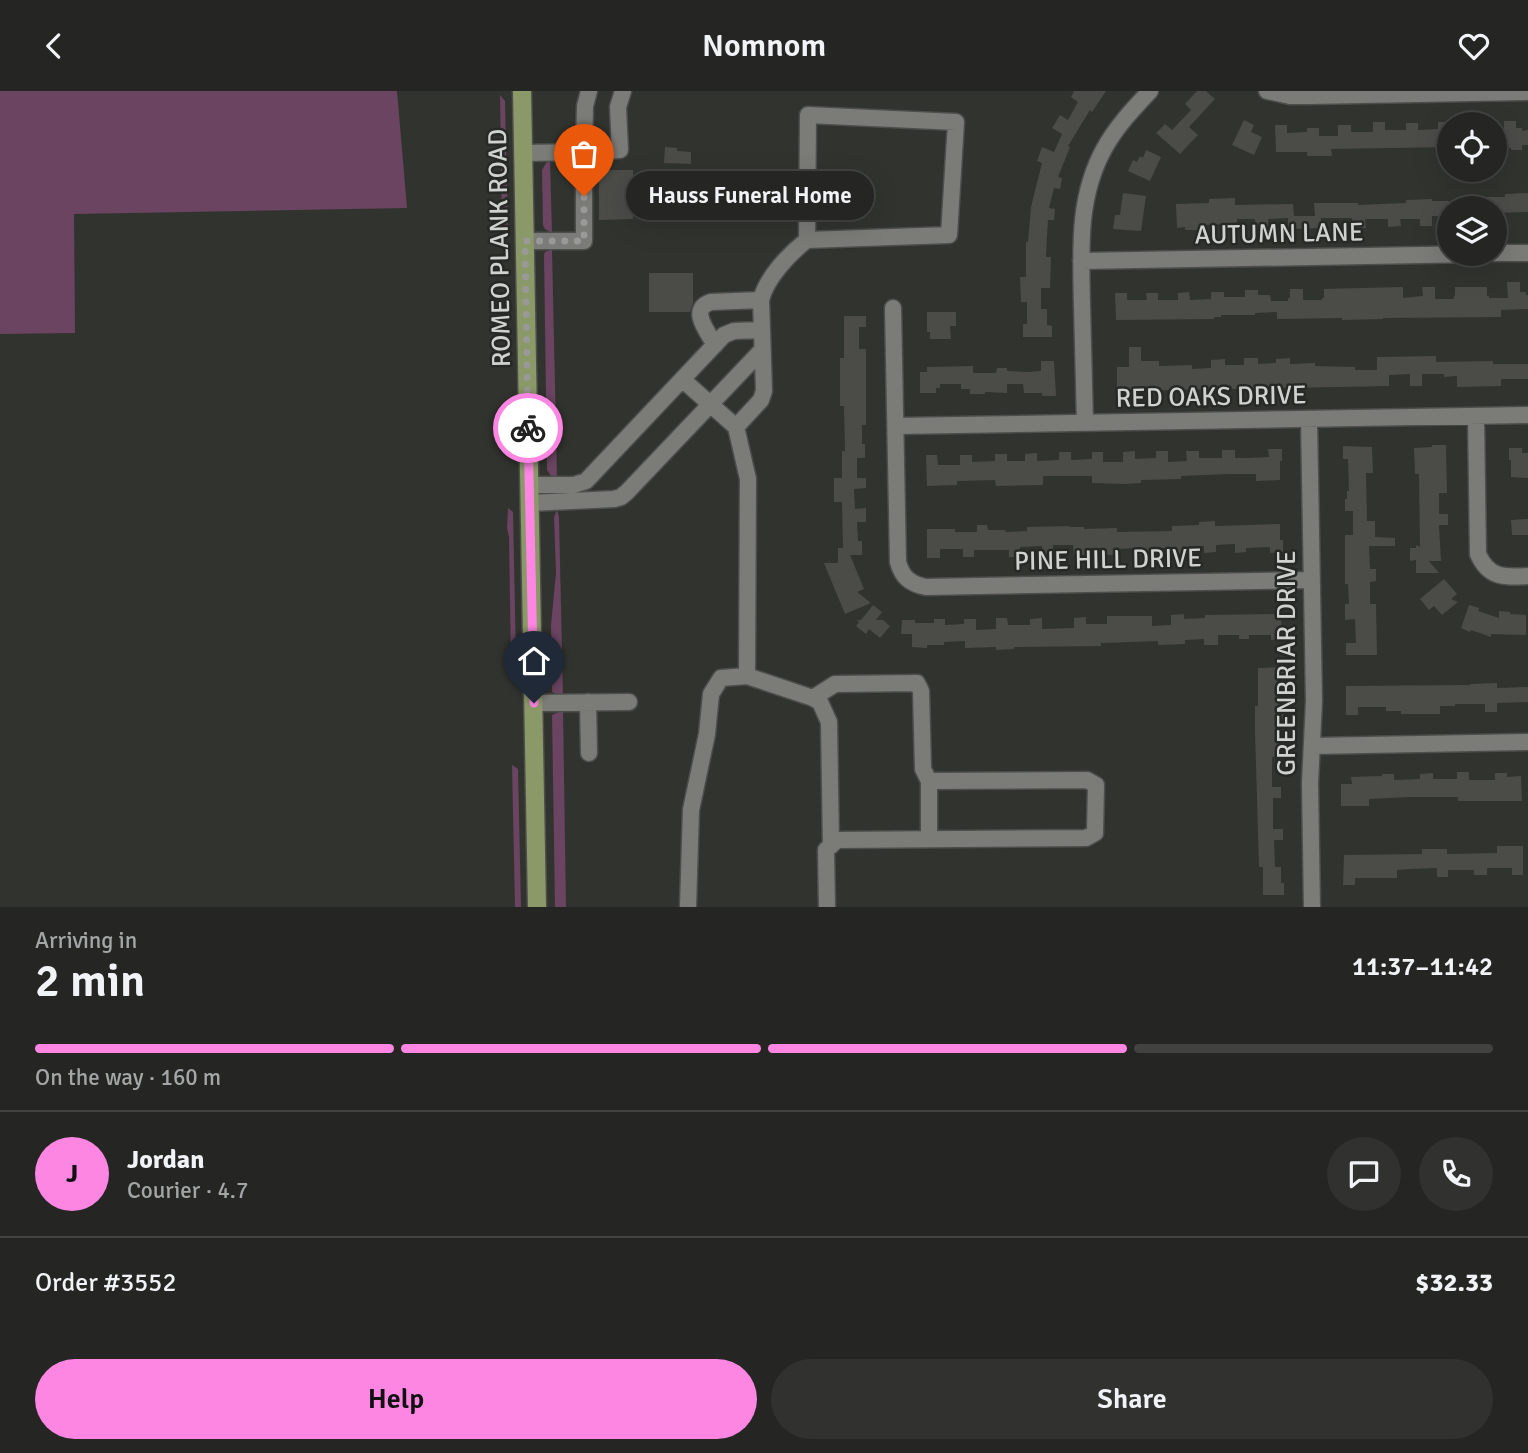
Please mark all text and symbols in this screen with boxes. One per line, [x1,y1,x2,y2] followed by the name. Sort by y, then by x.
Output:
[702,26,826,65] text: Nomnom
[35,27,73,65] icon: back
[1455,27,1493,65] icon: heart
[1437,112,1507,266] map controls
[1437,112,1507,182] button: locate
[554,124,614,196] pin
[482,129,518,367] street label: ROMEO PLANK ROAD
[565,135,603,173] icon: bag
[626,171,874,221] callout: Hauss Funeral Home
[648,181,852,210] text: Hauss Funeral Home
[1437,196,1507,266] button: layers
[1194,217,1364,251] street label: AUTUMN LANE
[1115,379,1307,415] street label: RED OAKS DRIVE
[493,393,563,463] courier
[509,409,547,447] icon: bike
[1014,542,1202,578] street label: PINE HILL DRIVE
[1271,550,1303,776] street label: GREENBRIAR DRIVE
[504,631,564,703] pin
[515,642,553,680] icon: home
[35,926,137,955] text: Arriving in
[1352,951,1493,983] text: 11:37–11:42
[35,953,145,1009] text: 2 min
[35,1063,221,1092] text: On the way · 160 m
[1327,1137,1401,1211] button: chat
[1419,1137,1493,1211] button: phone
[127,1144,204,1176] text: Jordan
[66,1158,78,1190] text: J
[127,1176,248,1205] text: Courier · 4.7
[35,1267,176,1299] text: Order #3552
[1415,1267,1493,1299] text: $32.33
[35,1359,757,1439] button: Help
[771,1359,1493,1439] button: Share

